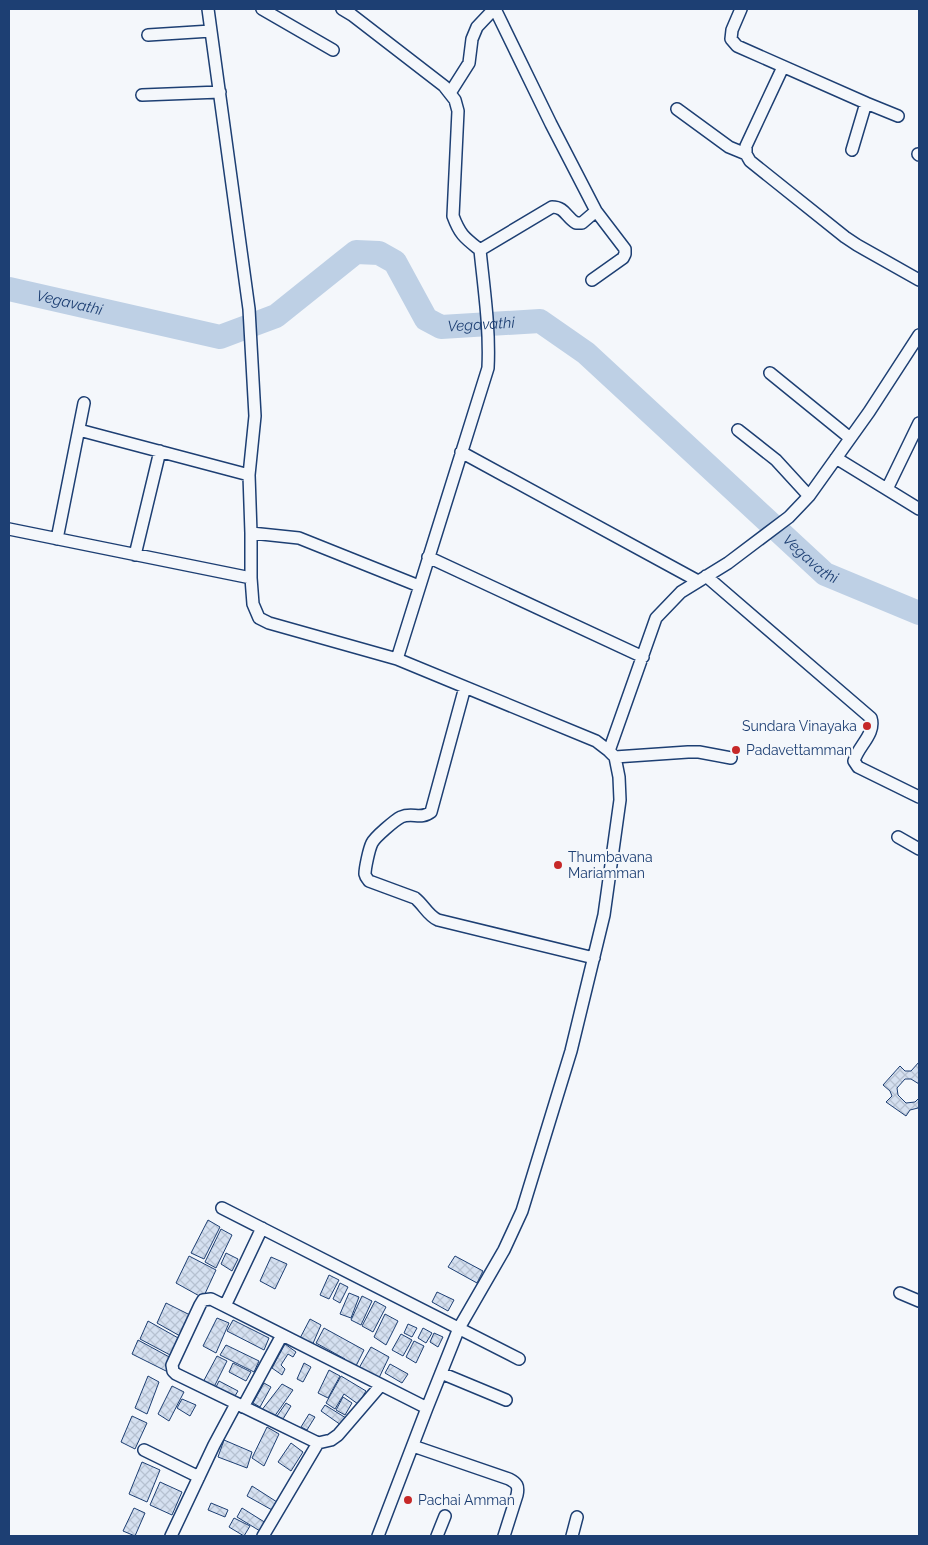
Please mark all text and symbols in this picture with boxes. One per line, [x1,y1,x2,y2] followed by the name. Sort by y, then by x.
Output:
[35,287,105,319] water label: Vegavathi
[447,314,516,336] water label: Vegavathi
[779,531,841,588] water label: Vegavathi
[742,718,857,734] place label: Sundara Vinayaka
[861,720,873,732] marker: Sundara Vinayaka
[746,742,852,758] place label: Padavettamman
[730,744,742,756] marker: Padavettamman
[568,849,653,881] place label: Thumbavana Mariamman
[552,859,564,871] marker: Thumbavana Mariamman
[418,1492,515,1508] place label: Pachai Amman
[402,1494,414,1506] marker: Pachai Amman

